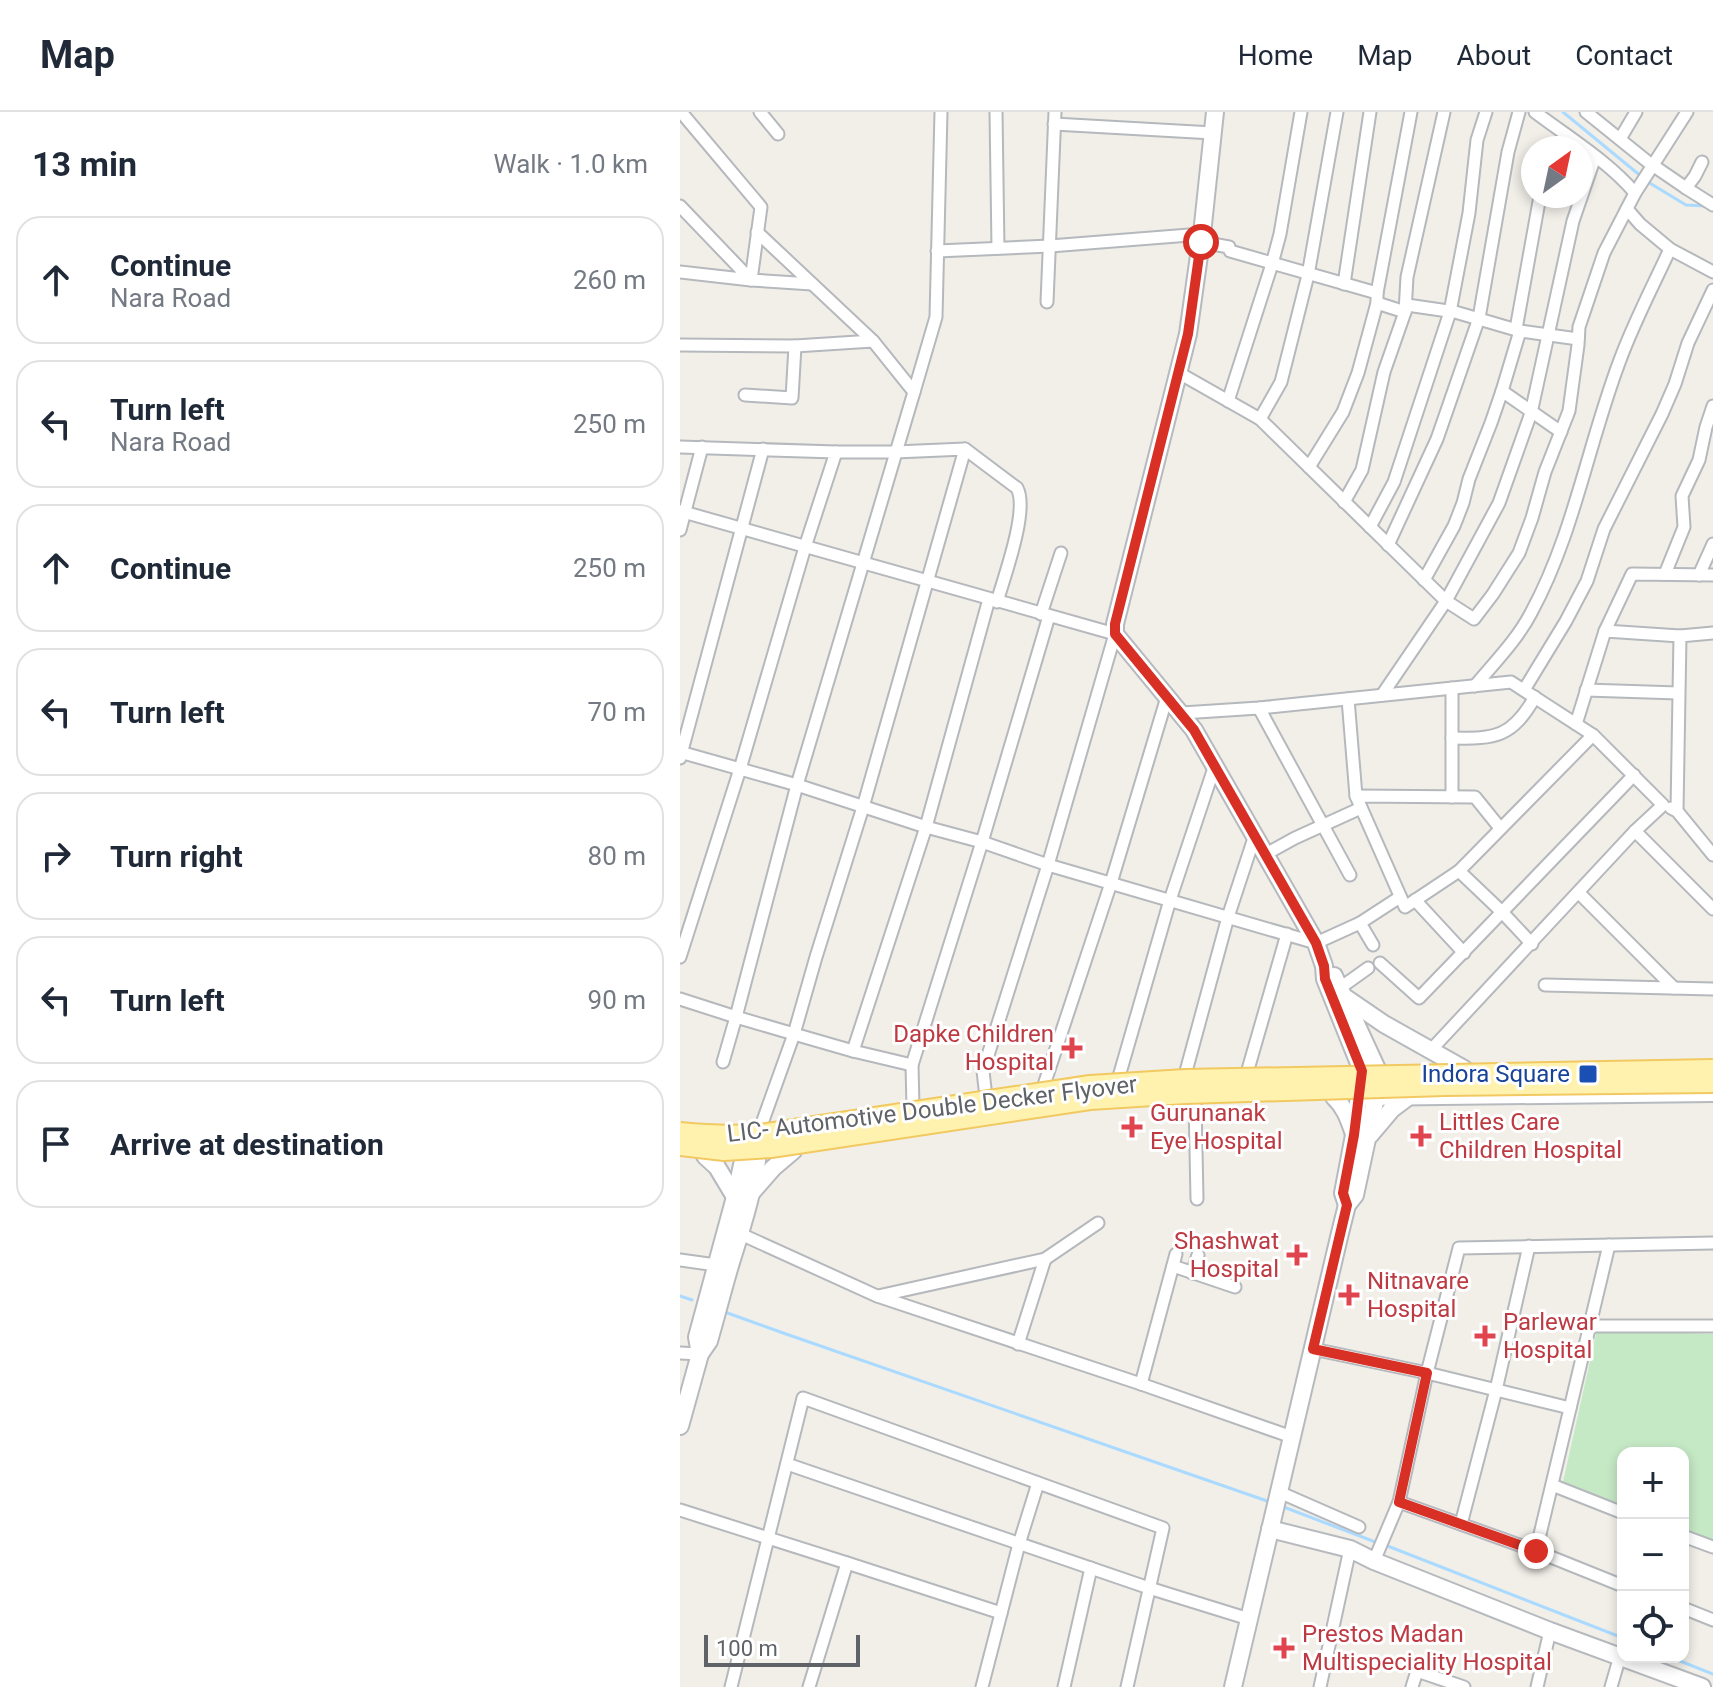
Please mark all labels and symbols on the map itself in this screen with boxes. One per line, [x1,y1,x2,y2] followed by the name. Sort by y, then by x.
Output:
[1521,136,1593,208] north arrow
[1183,224,1219,260] route start
[893,1020,1054,1076] place label: Dapke Children Hospital
[1061,1037,1083,1059] marker: Dapke Children Hospital
[1422,1060,1570,1088] place label: Indora Square
[1577,1063,1599,1085] marker: Indora Square
[725,1070,1139,1148] street label: LIC- Automotive Double Decker Flyover
[1150,1099,1282,1155] place label: Gurunanak Eye Hospital
[1439,1108,1622,1164] place label: Littles Care Children Hospital
[1121,1116,1143,1138] marker: Gurunanak Eye Hospital
[1410,1125,1432,1147] marker: Littles Care Children Hospital
[1174,1227,1279,1283] place label: Shashwat Hospital
[1286,1244,1308,1266] marker: Shashwat Hospital
[1367,1267,1469,1323] place label: Nitnavare Hospital
[1338,1284,1360,1306] marker: Nitnavare Hospital
[1503,1308,1597,1364] place label: Parlewar Hospital
[1474,1325,1496,1347] marker: Parlewar Hospital
[1518,1533,1554,1569] route end
[1302,1620,1552,1676] place label: Prestos Madan Multispeciality Hospital
[704,1631,860,1667] scale bar
[1273,1637,1295,1659] marker: Prestos Madan Multispeciality Hospital

